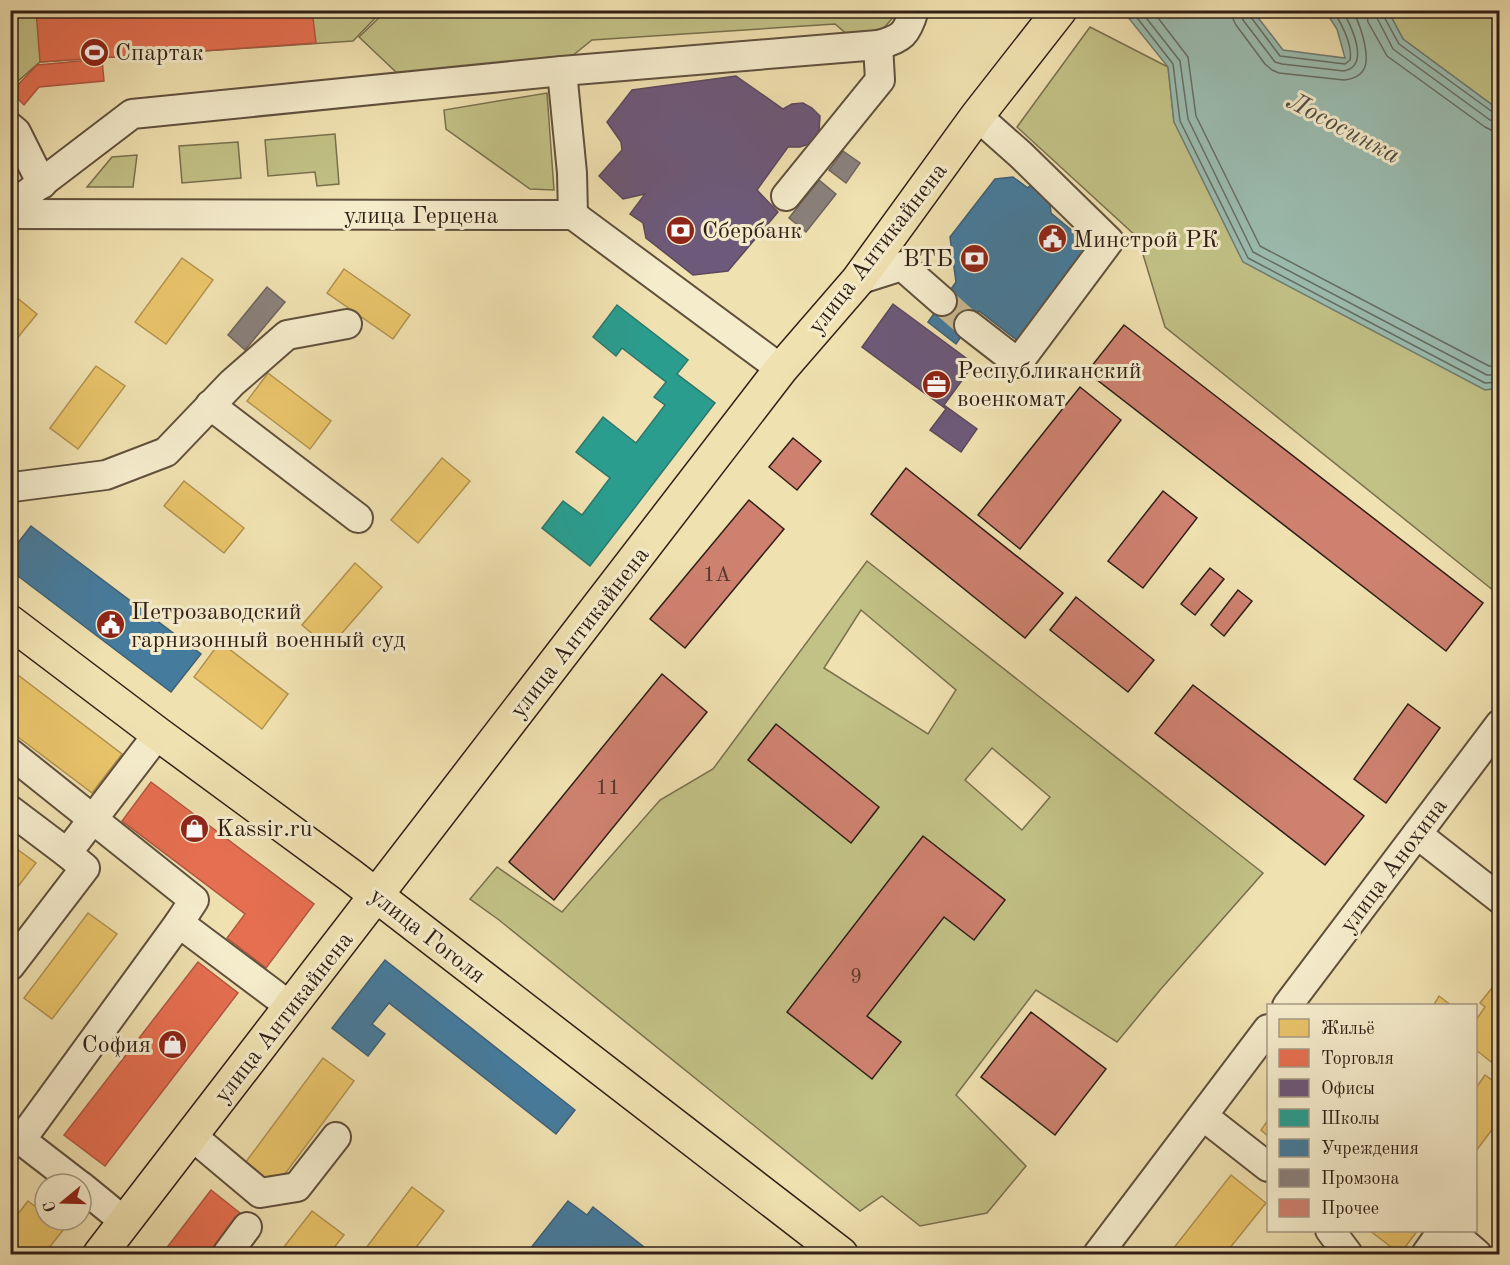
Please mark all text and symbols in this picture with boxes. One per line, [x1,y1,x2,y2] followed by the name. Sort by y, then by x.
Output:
[78,36,110,68] sports icon: Спартак
[115,42,204,66] place label: Спартак
[1282,88,1404,169] water label: Лососинка
[805,159,953,339] street label: улица Антикайнена
[344,205,498,229] street label: улица Герцена
[665,214,697,246] bank icon: Сбербанк
[702,220,802,244] place label: Сбербанк
[1036,223,1068,255] public building icon: Минстрой РК
[1073,229,1219,253] place label: Минстрой РК
[958,242,990,274] bank icon: ВТБ
[903,248,953,272] place label: ВТБ
[957,360,1142,412] place label: Республиканский военкомат
[920,368,952,400] office icon: Республиканский военкомат
[507,543,655,723] street label: улица Антикайнена
[703,565,731,586] house number: 1А
[131,601,406,653] place label: Петрозаводский гарнизонный военный суд
[94,609,126,641] public building icon: Петрозаводский гарнизонный военный суд
[596,778,620,799] house number: 11
[1336,794,1453,938] street label: улица Анохина
[179,812,211,844] shop icon: Kassir.ru
[216,818,313,842] place label: Kassir.ru
[364,884,489,989] street label: улица Гоголя
[211,928,359,1108] street label: улица Антикайнена
[850,967,862,988] house number: 9
[1267,1004,1477,1232] legend
[1321,1020,1375,1038] text: Жильё
[156,1028,188,1060] shop icon: София
[82,1034,151,1058] place label: София
[1321,1050,1394,1068] text: Торговля
[1321,1080,1375,1099] text: Офисы
[1321,1110,1380,1128] text: Школы
[1321,1140,1419,1158] text: Учреждения
[1321,1170,1399,1188] text: Промзона
[33,1172,93,1232] north arrow
[41,1199,60,1214] text: С
[1321,1200,1379,1218] text: Прочее

